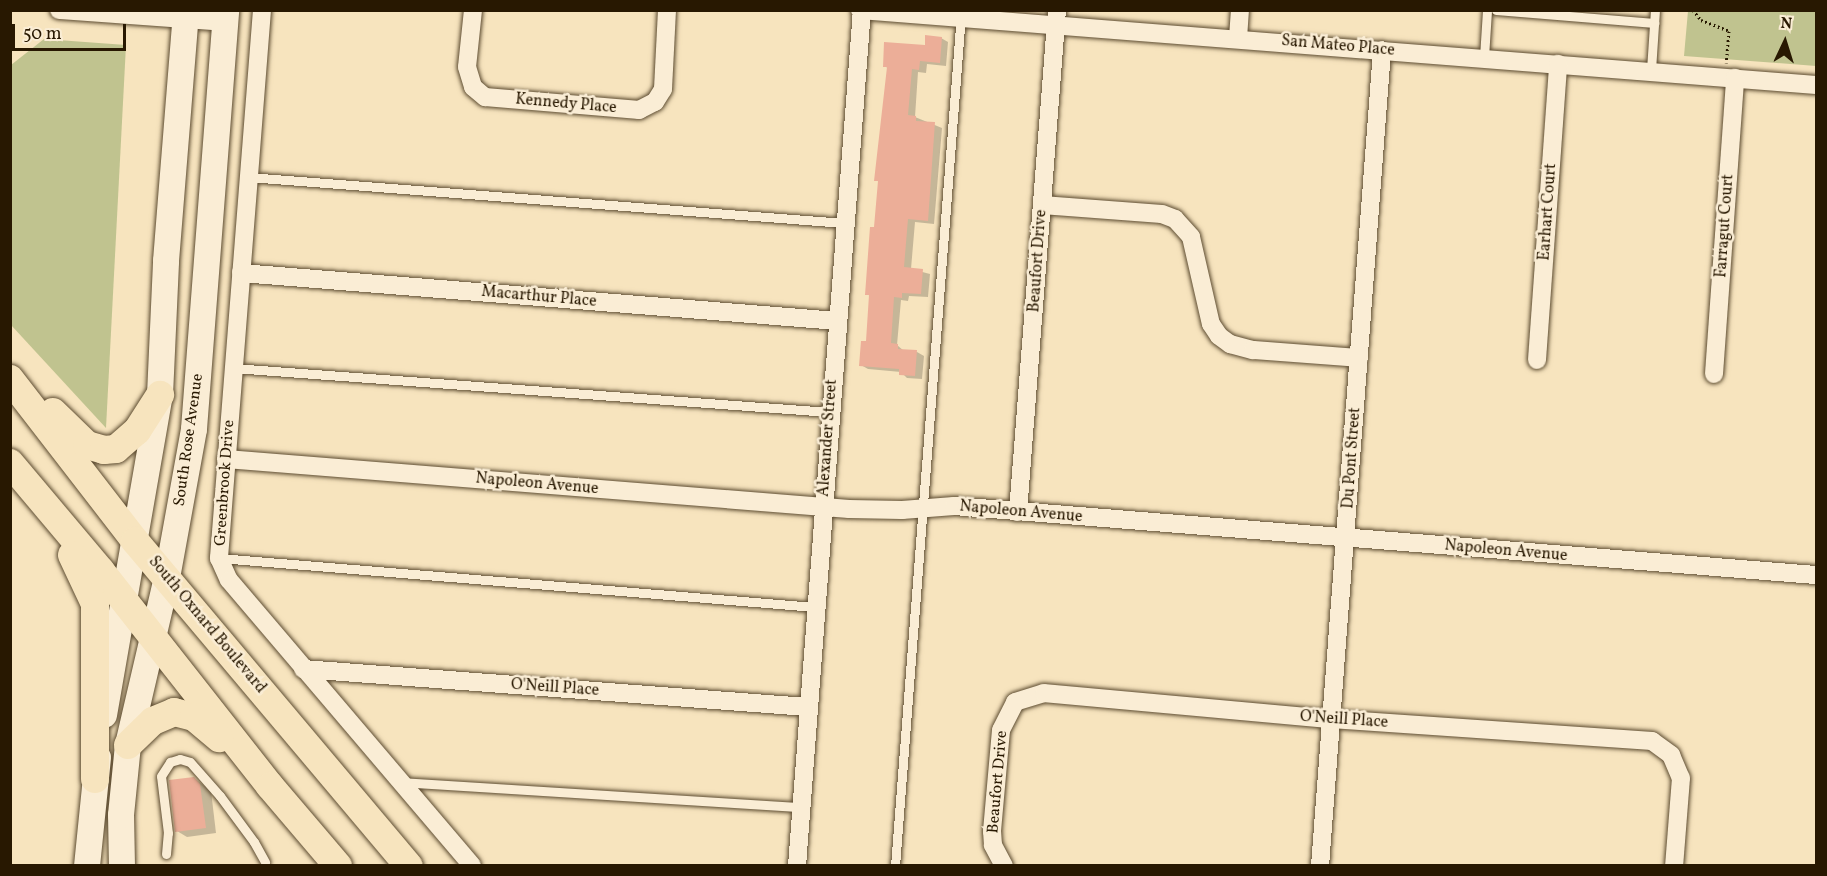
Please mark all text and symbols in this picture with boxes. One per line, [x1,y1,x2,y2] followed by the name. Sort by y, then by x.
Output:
[15,12,129,50] scale bar
[1755,12,1815,72] north arrow
[1780,13,1793,35] text: N
[23,22,62,47] text: 50 m
[1281,31,1395,61] street label: San Mateo Place
[514,90,618,118] street label: Kennedy Place
[1535,163,1561,261] street label: Earhart Court
[1712,174,1738,278] street label: Farragut Court
[1025,209,1051,313] street label: Beaufort Drive
[481,282,597,312] street label: Macarthur Place
[170,372,208,508] street label: South Rose Avenue
[814,379,842,497] street label: Alexander Street
[1339,407,1365,509] street label: Du Pont Street
[211,419,239,547] street label: Greenbrook Drive
[475,469,599,499] street label: Napoleon Avenue
[959,497,1083,527] street label: Napoleon Avenue
[1444,536,1568,566] street label: Napoleon Avenue
[144,553,270,697] street label: South Oxnard Boulevard
[510,675,600,701] street label: O'Neill Place
[1299,707,1389,733] street label: O'Neill Place
[984,730,1012,834] street label: Beaufort Drive

